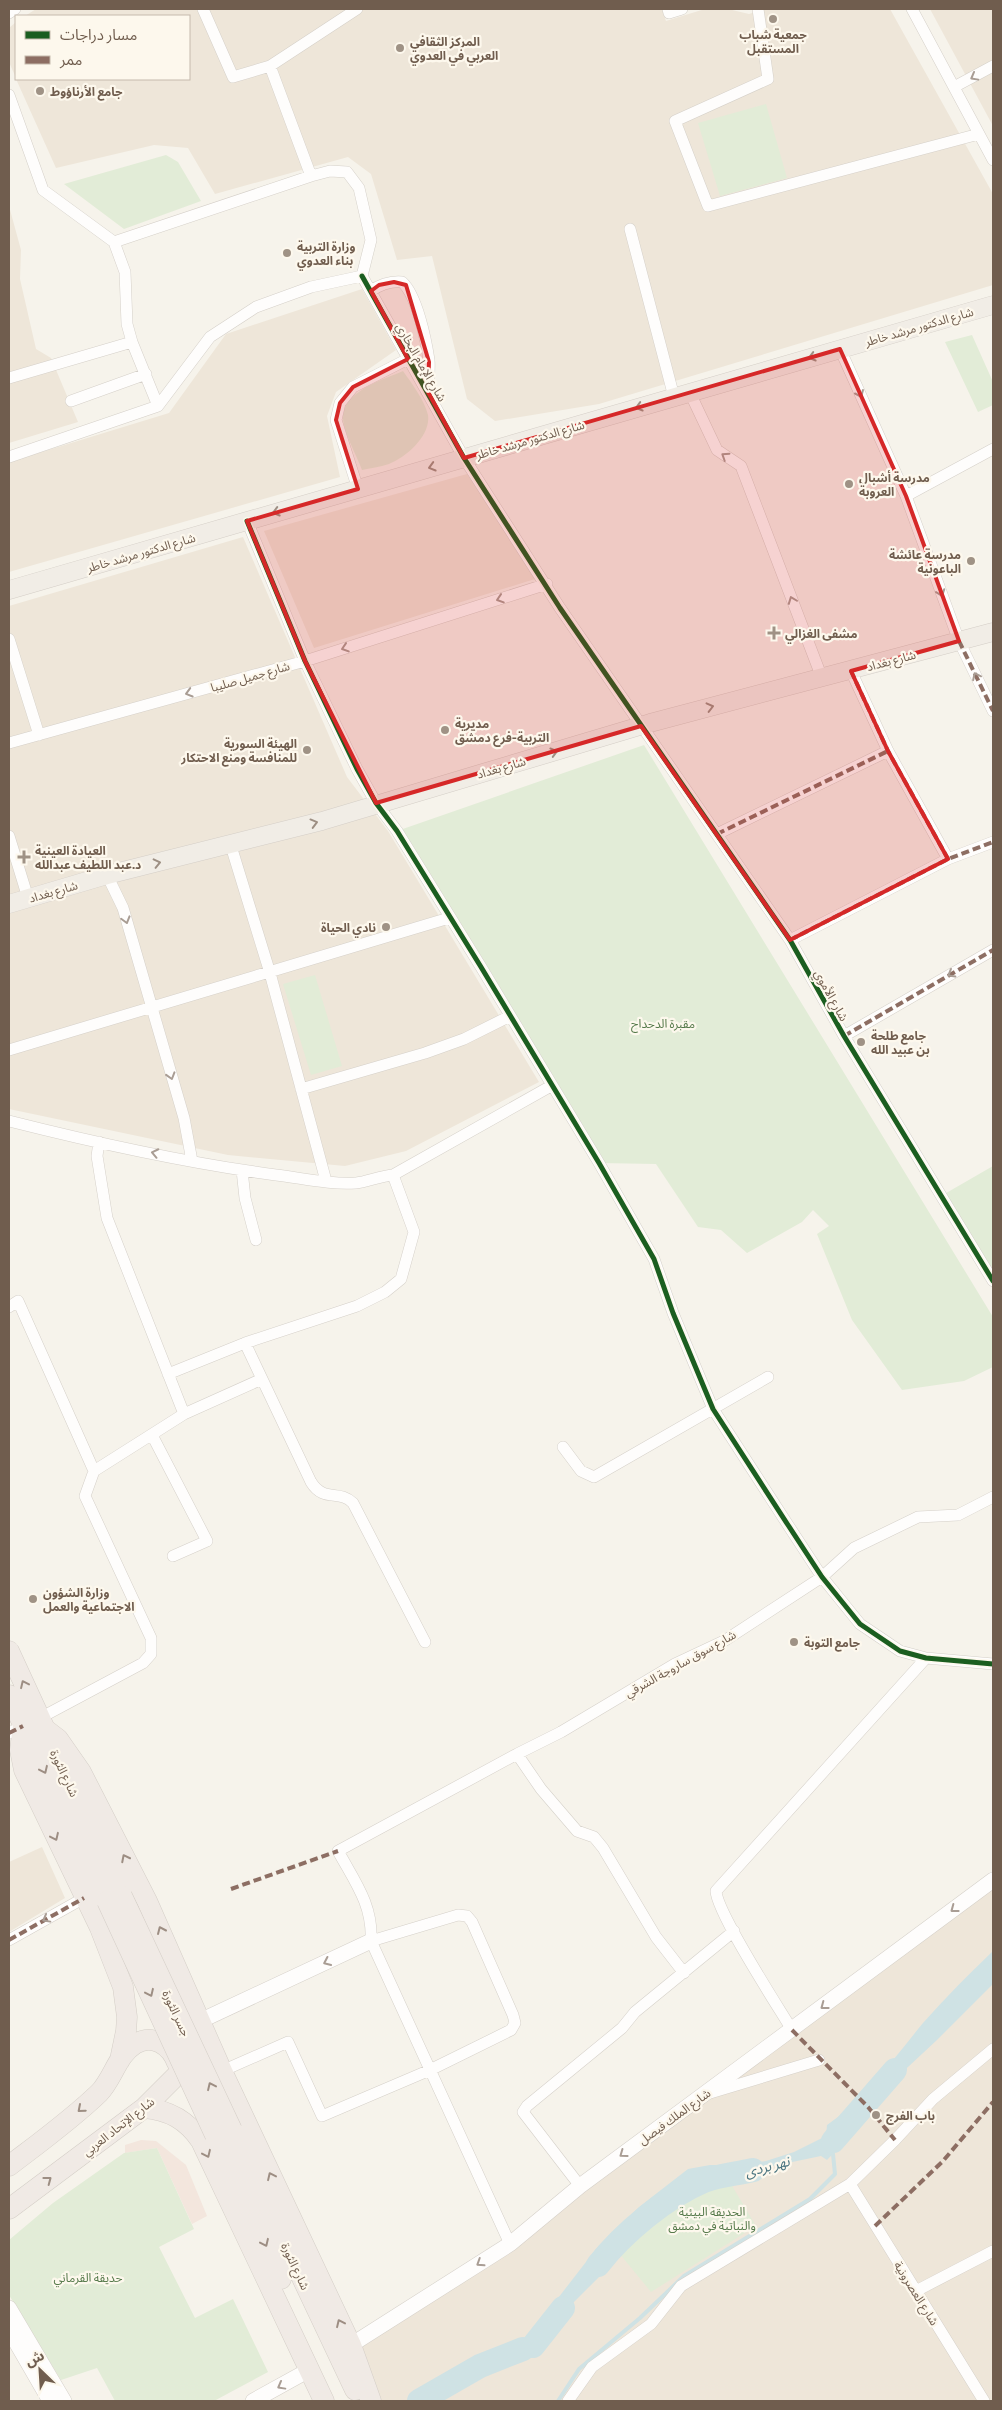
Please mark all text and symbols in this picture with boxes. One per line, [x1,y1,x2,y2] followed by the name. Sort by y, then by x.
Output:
[767,13,779,25] marker: جمعية شباب المستقبل
[15,15,190,80] legend
[60,25,137,44] text: مسار دراجات
[739,27,807,56] place label: جمعية شباب المستقبل
[410,34,498,66] place label: المركز الثقافي العربي في العدوي
[394,42,406,54] marker: المركز الثقافي العربي في العدوي
[59,50,83,69] text: ممر
[970,70,979,80] one-way arrow
[50,84,123,101] place label: جامع الأرناؤوط
[34,85,46,97] marker: جامع الأرناؤوط
[297,239,355,271] place label: وزارة التربية بناء العدوي
[281,247,293,259] marker: وزارة التربية بناء العدوي
[862,304,976,351] street label: شارع الدكتور مرشد خاطر
[391,320,450,406] street label: شارع الإمام البخاري
[808,352,817,362] one-way arrow
[854,389,865,398] one-way arrow
[635,402,644,412] one-way arrow
[473,417,587,464] street label: شارع الدكتور مرشد خاطر
[722,452,731,462] one-way arrow
[428,461,437,472] one-way arrow
[859,470,930,499] place label: مدرسة أشبال العروبة
[843,478,855,490] marker: مدرسة أشبال العروبة
[273,507,281,517] one-way arrow
[84,530,198,577] street label: شارع الدكتور مرشد خاطر
[889,547,961,576] place label: مدرسة عائشة الباعونية
[965,555,977,567] marker: مدرسة عائشة الباعونية
[935,588,945,596] one-way arrow
[496,594,505,604] one-way arrow
[788,596,798,605] one-way arrow
[767,626,781,640] marker: مشفى الغزالي
[785,626,857,644] place label: مشفى الغزالي
[341,642,350,652] one-way arrow
[865,647,918,676] street label: شارع بغداد
[209,658,292,697] street label: شارع جميل صليبا
[972,673,982,682] one-way arrow
[185,687,193,698] one-way arrow
[706,702,715,713] one-way arrow
[455,716,549,747] place label: مديرية التربية-فرع دمشق
[439,724,451,736] marker: مديرية التربية-فرع دمشق
[180,736,297,767] place label: الهيئة السورية للمنافسة ومنع الاحتكار
[301,744,313,756] marker: الهيئة السورية للمنافسة ومنع الاحتكار
[549,747,558,757] one-way arrow
[475,753,528,784] street label: شارع بغداد
[310,818,318,828] one-way arrow
[35,843,141,872] place label: العيادة العينية د.عبد اللطيف عبدالله
[17,850,31,864] marker: العيادة العينية د.عبد اللطيف عبدالله
[153,858,162,869] one-way arrow
[27,877,80,908] street label: شارع بغداد
[121,915,131,923] one-way arrow
[321,920,376,938] place label: نادي الحياة
[380,921,392,933] marker: نادي الحياة
[809,967,852,1025] street label: شارع الأموي
[947,968,956,978] one-way arrow
[631,1016,695,1033] park label: مقبرة الدحداح
[871,1028,930,1057] place label: جامع طلحة بن عبيد الله
[855,1036,867,1048] marker: جامع طلحة بن عبيد الله
[166,1071,176,1080] one-way arrow
[151,1148,160,1159] one-way arrow
[43,1585,135,1614] place label: وزارة الشؤون الاجتماعية والعمل
[27,1593,39,1605] marker: وزارة الشؤون الاجتماعية والعمل
[622,1627,740,1703] street label: شارع سوق ساروجة الشرقي
[804,1635,860,1652] place label: جامع التوبة
[788,1636,800,1648] marker: جامع التوبة
[20,1680,31,1689] one-way arrow
[45,1747,82,1800] street label: شارع الثورة
[38,1765,49,1774] one-way arrow
[49,1832,60,1841] one-way arrow
[121,1854,131,1863] one-way arrow
[950,1903,960,1912] one-way arrow
[43,1913,52,1923] one-way arrow
[156,1926,167,1935] one-way arrow
[323,1956,332,1966] one-way arrow
[143,1988,154,1997] one-way arrow
[159,1988,194,2039] street label: جسر الثورة
[821,2001,830,2009] one-way arrow
[207,2082,217,2091] one-way arrow
[635,2085,714,2149] street label: شارع الملك فيصل
[79,2094,159,2161] street label: شارع الإتحاد العربي
[77,2103,86,2112] one-way arrow
[886,2108,935,2125] place label: باب الفرج
[870,2109,882,2121] marker: باب الفرج
[201,2149,212,2158] one-way arrow
[620,2149,629,2157] one-way arrow
[743,2152,792,2181] water label: نهر بردى
[267,2172,278,2181] one-way arrow
[42,2177,51,2185] one-way arrow
[668,2204,756,2236] park label: الحديقة البيئية والنباتية في دمشق
[258,2238,269,2247] one-way arrow
[276,2240,313,2293] street label: شارع الثورة
[476,2257,485,2266] one-way arrow
[889,2258,942,2329] street label: شارع العصرونية
[53,2270,123,2288] park label: حديقة القرماني
[336,2319,346,2328] one-way arrow
[15,2345,65,2395] north arrow
[22,2346,47,2370] text: ش
[277,2380,286,2390] one-way arrow

